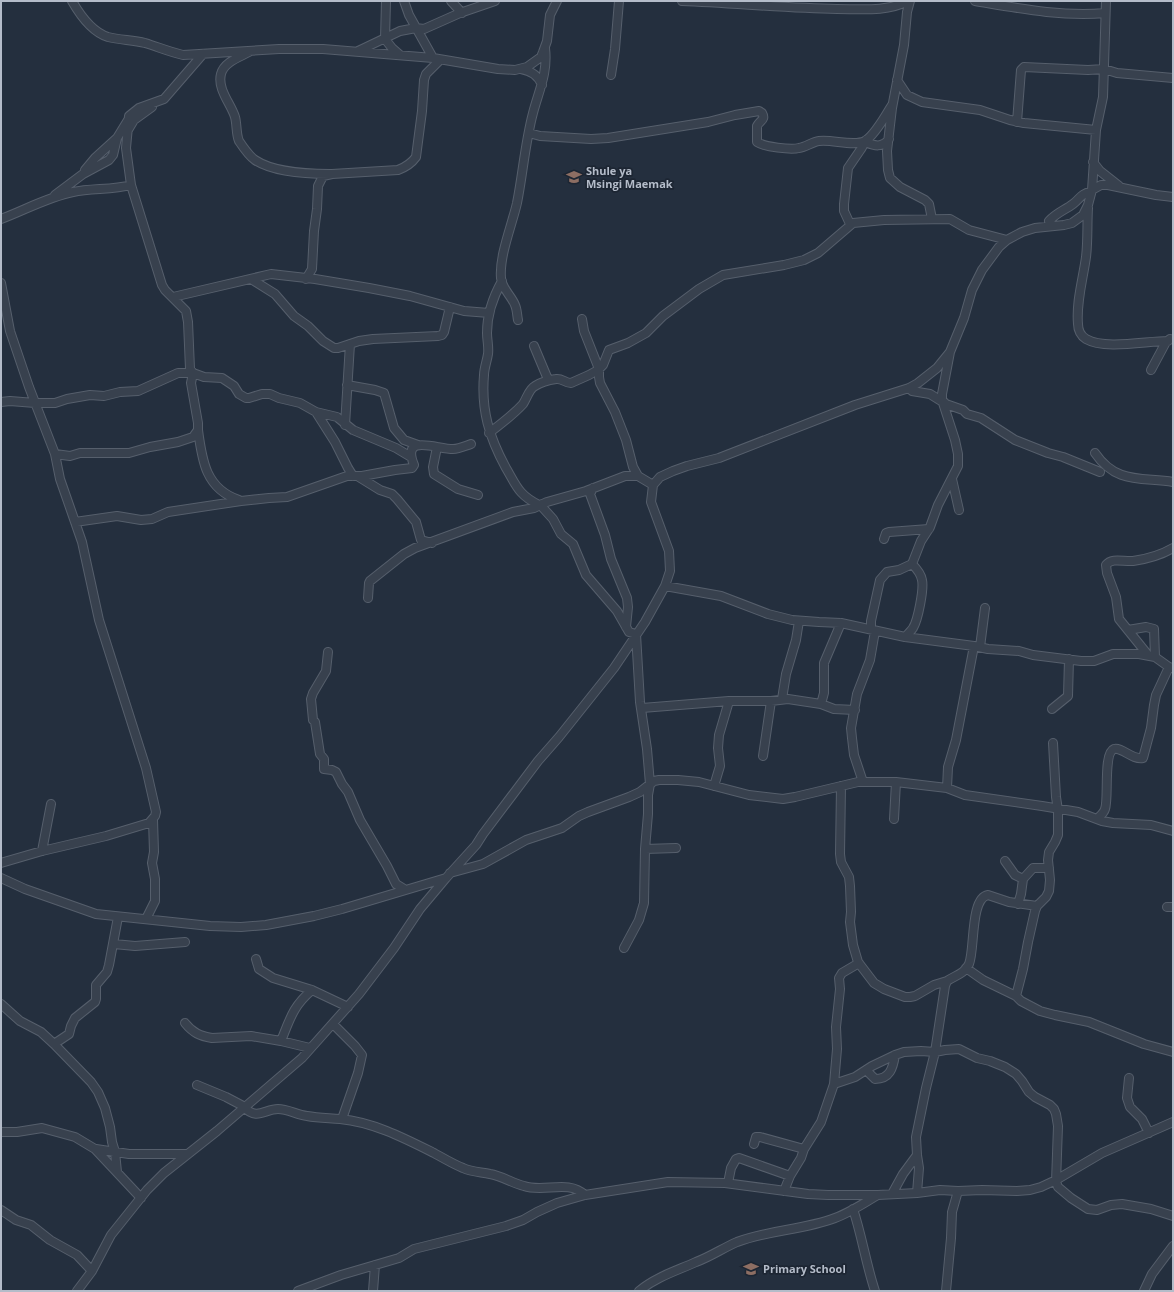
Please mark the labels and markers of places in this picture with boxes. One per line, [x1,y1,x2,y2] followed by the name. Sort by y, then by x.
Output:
[586,163,673,191] place label: Shule ya Msingi Maemak
[565,168,583,186] school or university icon: Shule ya Msingi Maemak
[742,1260,760,1278] school or university icon: Primary School
[763,1261,846,1276] place label: Primary School

